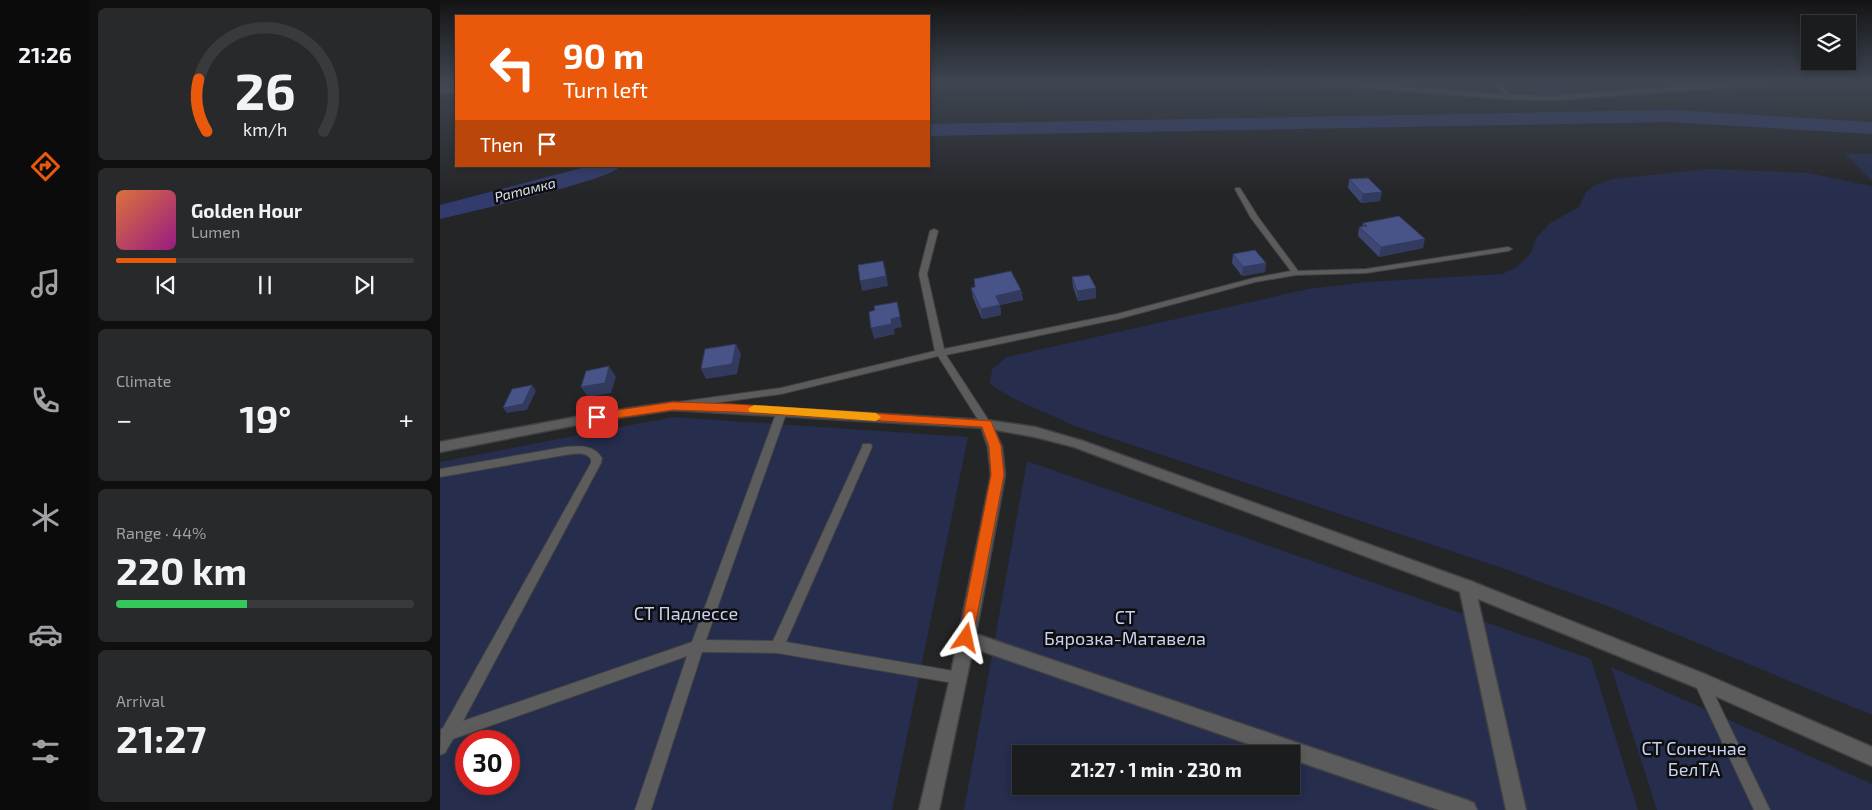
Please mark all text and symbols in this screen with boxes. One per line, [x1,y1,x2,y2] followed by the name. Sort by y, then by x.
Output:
[1801,15,1856,70] map controls
[1801,15,1856,70] button: layers
[563,34,644,76] text: 90 m
[480,35,545,100] icon: left
[18,41,72,67] text: 21:26
[235,58,295,120] text: 26
[563,76,648,102] text: Turn left
[243,118,287,140] text: km/h
[533,130,561,158] icon: arrive
[480,133,523,156] text: Then
[28,149,63,184] icon: directions
[493,174,557,205] water label: Ратамка
[191,199,302,222] text: Golden Hour
[191,222,240,241] text: Lumen
[28,266,63,301] icon: music
[152,271,180,299] icon: previous
[251,271,279,299] icon: pause
[350,271,378,299] icon: next
[116,371,171,390] text: Climate
[28,383,63,418] icon: phone
[240,395,291,441] text: 19°
[576,396,618,438] pin
[116,402,132,436] text: −
[399,402,414,436] text: +
[583,403,611,431] icon: arrive
[28,500,63,535] icon: climate
[116,523,206,542] text: Range · 44%
[116,547,247,593] text: 220 km
[634,602,738,624] park label: СТ Падлессе
[1044,606,1206,649] park label: СТ Бярозка-Матавела
[939,611,991,663] position arrow
[28,617,63,652] icon: car
[116,691,165,710] text: Arrival
[116,715,206,761] text: 21:27
[455,730,520,795] speed limit sign: 30
[28,734,63,769] icon: filters
[1641,737,1747,780] park label: СТ Сонечнае БелТА
[1070,758,1242,781] text: 21:27 · 1 min · 230 m

